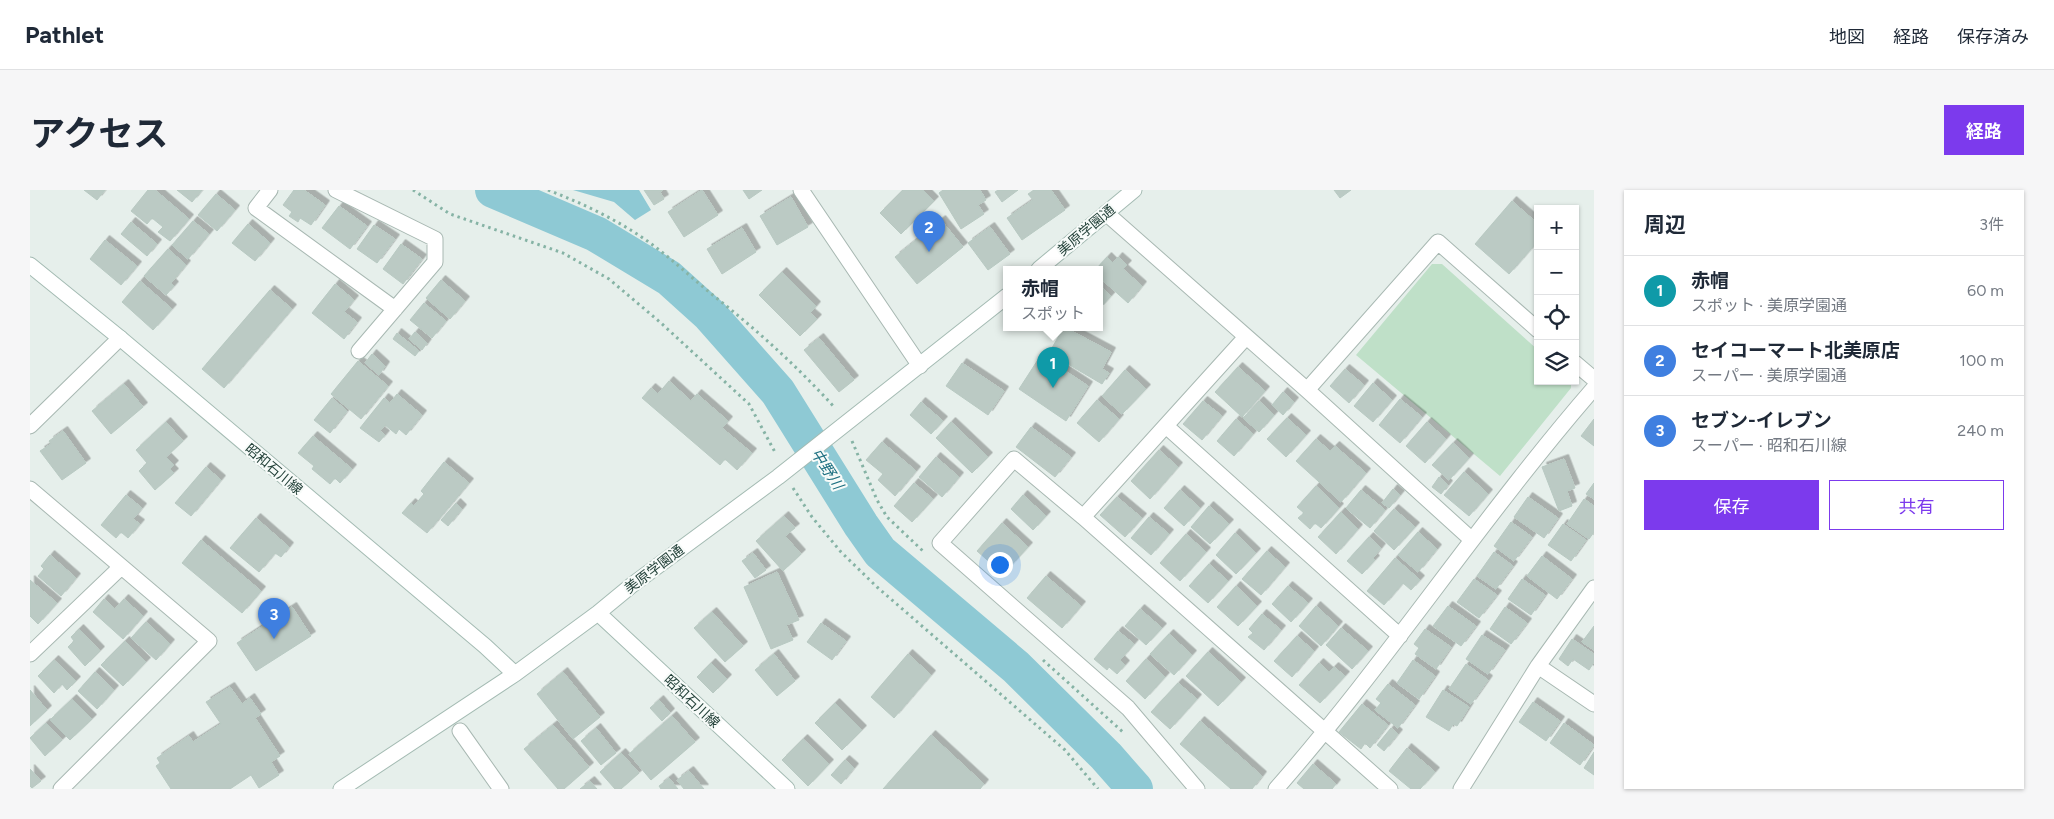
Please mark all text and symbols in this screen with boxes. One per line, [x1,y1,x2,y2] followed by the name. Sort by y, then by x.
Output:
[25,20,104,49] text: Pathlet
[1829,26,1865,48] text: 地図
[1893,26,1929,48] text: 経路
[1957,26,2029,48] text: 保存済み
[1944,105,2024,155] button: 経路
[30,113,168,155] text: アクセス
[1054,201,1119,259] street label: 美原学園通
[1534,205,1579,385] map controls
[1534,205,1579,250] button: +
[913,211,945,252] pin: 2
[1644,212,1686,237] text: 周辺
[1979,215,2004,234] text: 3件
[1534,250,1579,295] button: −
[1003,266,1103,331] popup
[1691,269,1729,292] text: 赤帽
[1021,277,1059,300] text: 赤帽
[1657,281,1663,300] text: 1
[1967,281,2004,300] text: 60 m
[1534,295,1579,340] button: locate
[1691,296,1847,315] text: スポット · 美原学園通
[1021,304,1085,323] text: スポット
[1691,339,1900,362] text: セイコーマート北美原店
[1534,340,1579,385] button: layers
[1037,347,1069,388] pin: 1
[1655,351,1665,370] text: 2
[1959,351,2004,370] text: 100 m
[1691,366,1847,385] text: スーパー · 美原学園通
[1691,409,1832,432] text: セブン-イレブン
[1656,421,1664,440] text: 3
[1957,421,2004,440] text: 240 m
[1691,436,1847,455] text: スーパー · 昭和石川線
[241,440,306,498] street label: 昭和石川線
[807,445,848,494] water label: 中野川
[1644,480,1819,530] button: 保存
[1829,480,2004,530] button: 共有
[621,542,687,597] street label: 美原学園通
[987,552,1013,578] your location
[258,598,290,639] pin: 3
[660,671,723,731] street label: 昭和石川線

